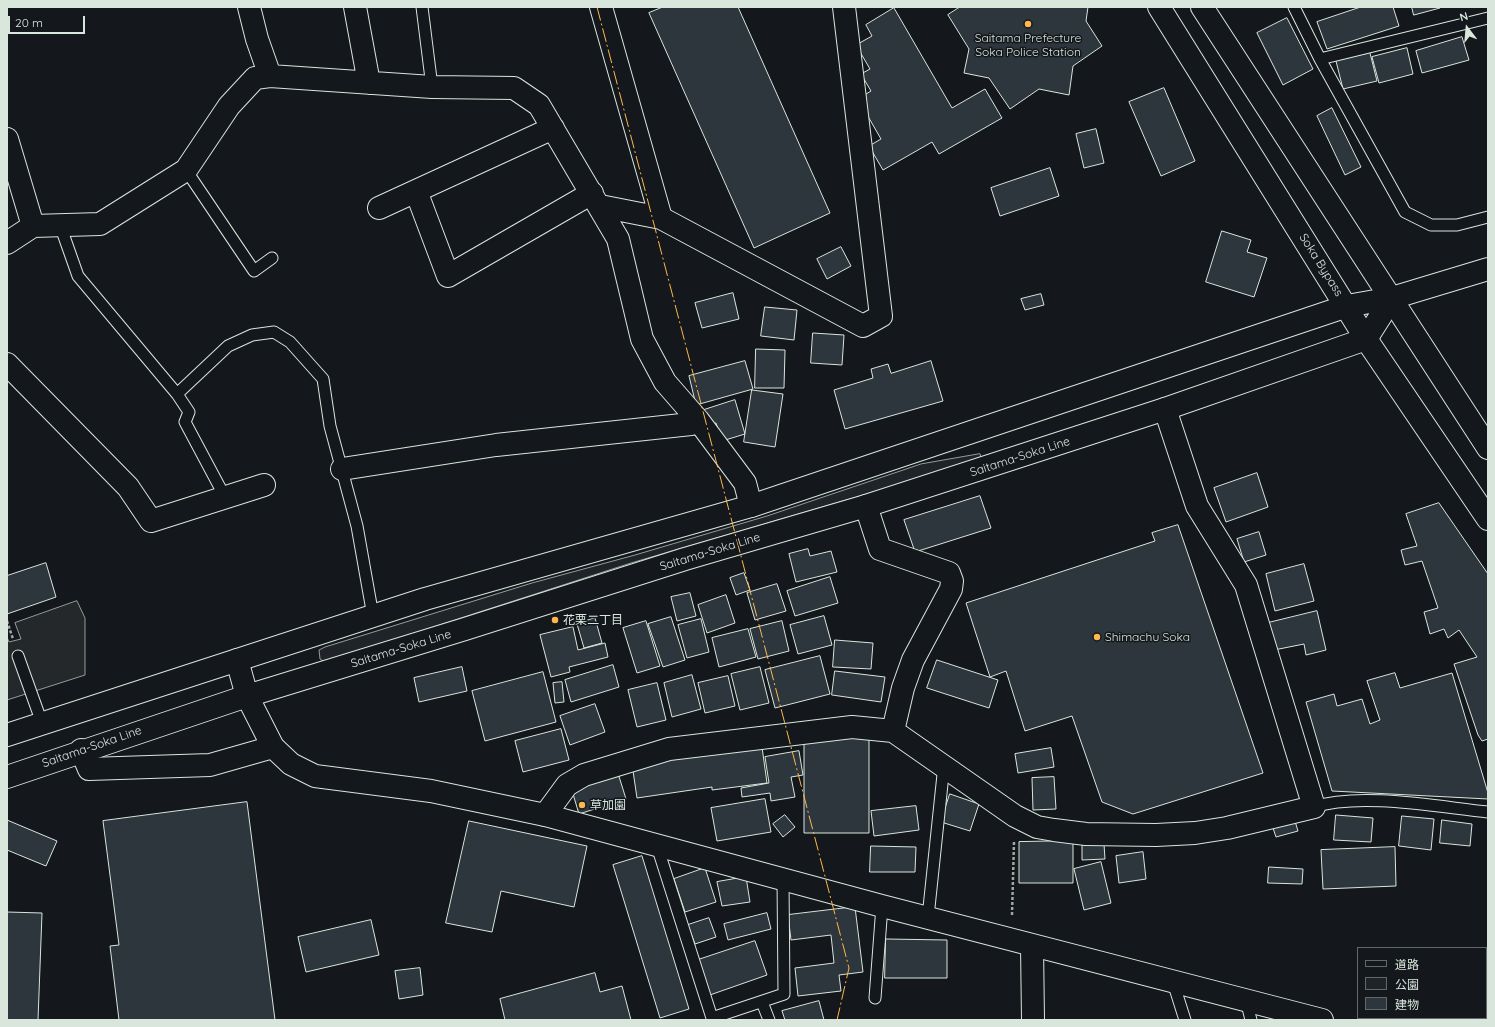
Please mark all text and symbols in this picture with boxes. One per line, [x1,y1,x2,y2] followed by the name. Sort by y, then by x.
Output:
[10,8,87,34] scale bar
[1447,8,1487,48] north arrow
[1458,9,1470,24] text: N
[15,15,43,30] text: 20 m
[1023,19,1033,29] marker: Saitama Prefecture Soka Police Station
[975,31,1081,59] place label: Saitama Prefecture Soka Police Station
[1296,231,1346,299] street label: Soka Bypass
[968,434,1072,480] street label: Saitama-Soka Line
[658,530,762,574] street label: Saitama-Soka Line
[563,613,623,627] place label: 花栗二丁目
[550,615,560,625] marker: 花栗二丁目
[349,627,453,671] street label: Saitama-Soka Line
[1105,630,1190,644] place label: Shimachu Soka
[1092,632,1102,642] marker: Shimachu Soka
[40,723,144,771] street label: Saitama-Soka Line
[590,798,626,812] place label: 草加園
[577,800,587,810] marker: 草加園
[1357,947,1487,1019] legend
[1395,957,1419,972] text: 道路
[1395,977,1419,992] text: 公園
[1395,997,1419,1012] text: 建物

